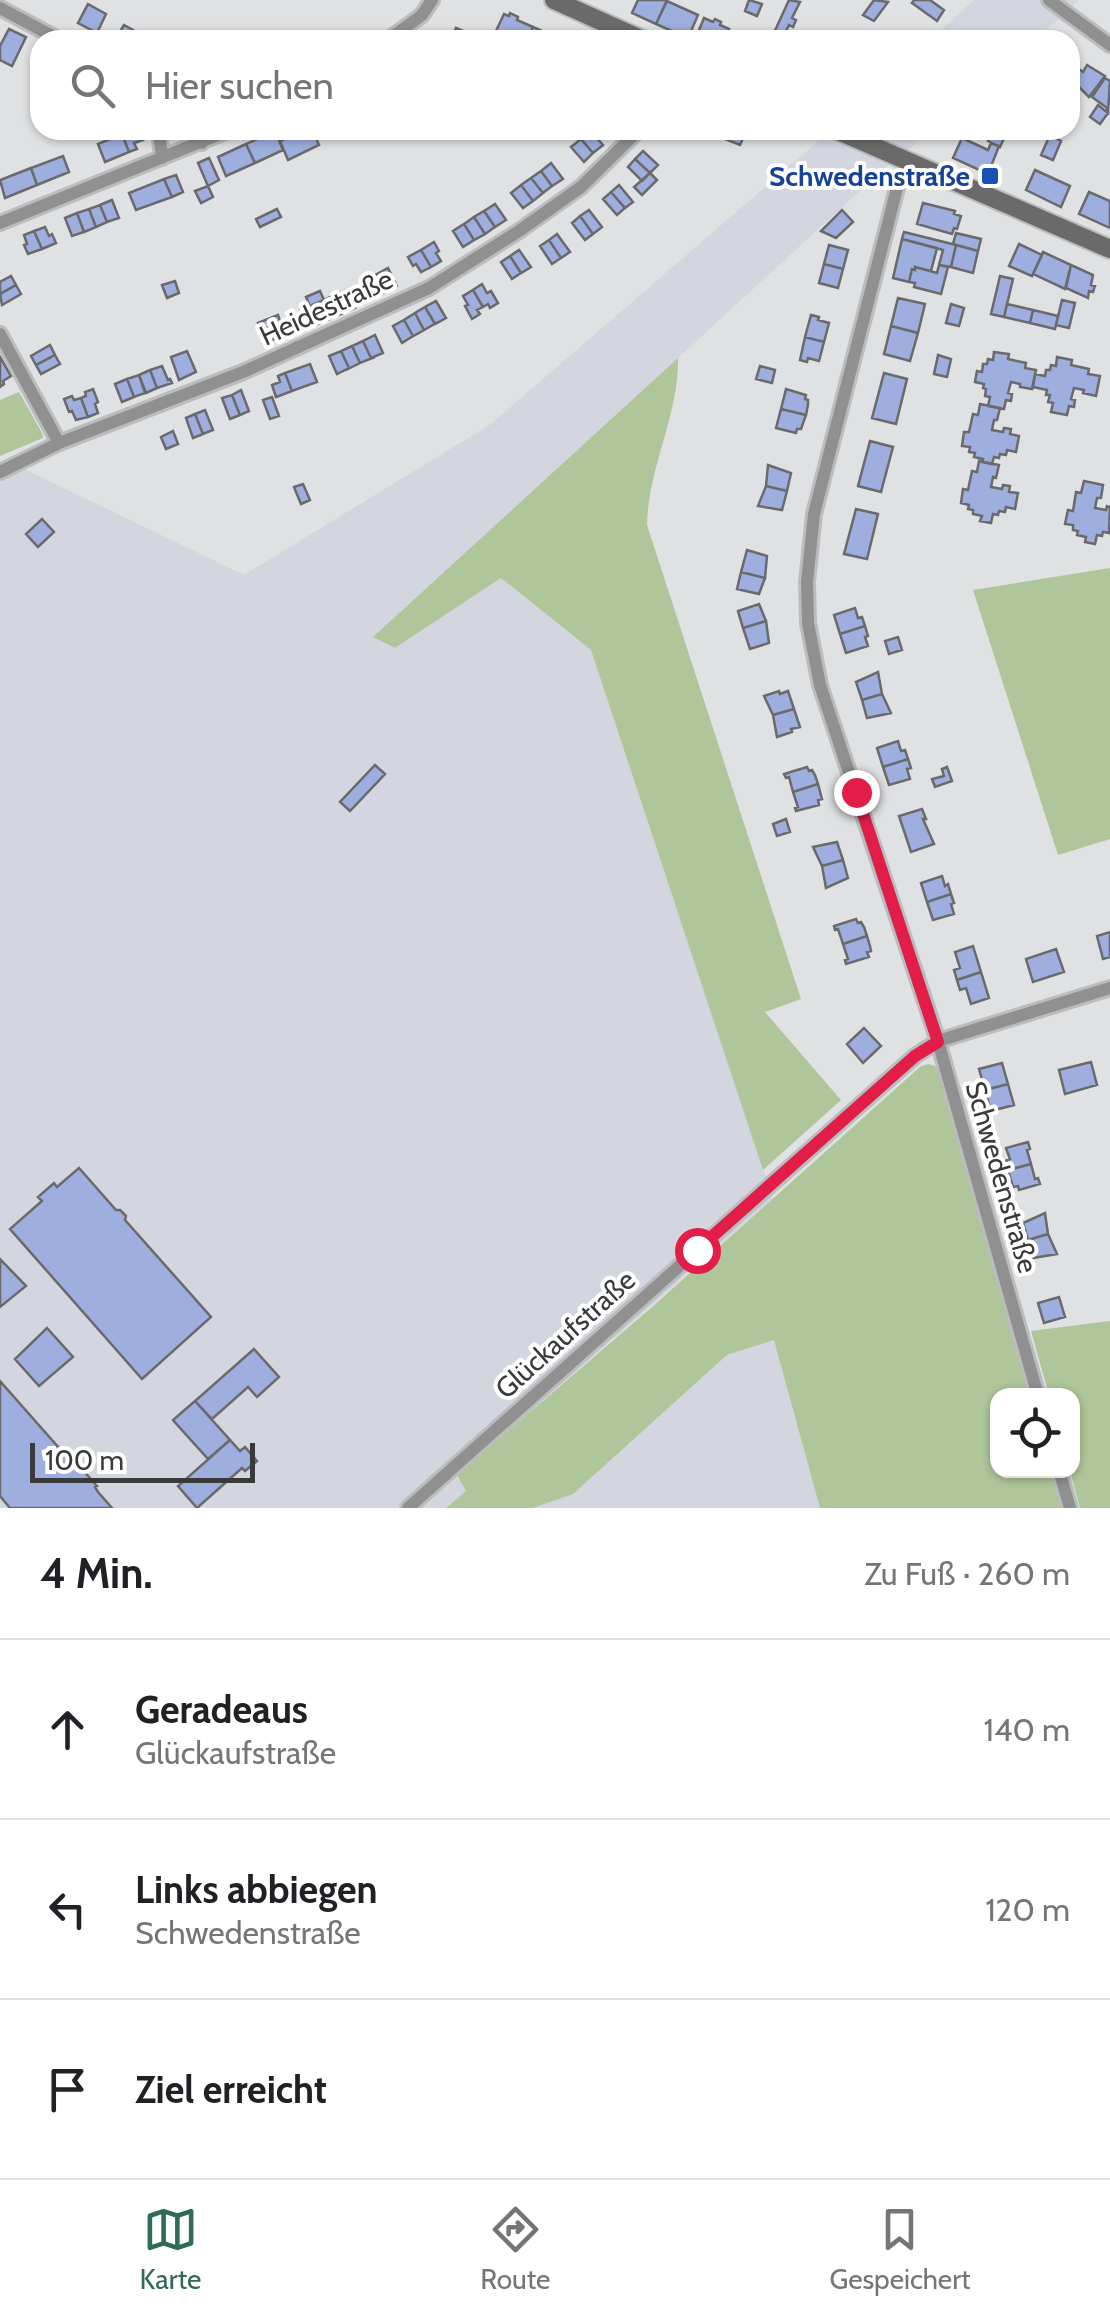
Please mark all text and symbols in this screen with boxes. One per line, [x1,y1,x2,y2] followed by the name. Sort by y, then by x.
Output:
[30,30,1080,140] search box
[65,58,120,113] icon: search
[145,62,334,109] text: Hier suchen
[769,159,970,193] place label: Schwedenstraße
[979,165,1001,187] marker: Schwedenstraße
[254,261,398,353] street label: Heidestraße
[834,770,880,816] route end
[958,1077,1046,1277] street label: Schwedenstraße
[675,1228,721,1274] route start
[488,1263,642,1405] street label: Glückaufstraße
[990,1388,1080,1478] map controls
[990,1388,1080,1478] button: locate
[30,1438,255,1482] scale bar
[45,1443,124,1477] text: 100 m
[40,1547,153,1599] text: 4 Min.
[864,1554,1070,1593] text: Zu Fuß · 260 m
[135,1686,308,1733] text: Geradeaus
[40,1702,95,1757] icon: ahead
[983,1710,1070,1749] text: 140 m
[135,1733,336,1772] text: Glückaufstraße
[135,1866,378,1913] text: Links abbiegen
[40,1882,95,1937] icon: left
[985,1890,1070,1929] text: 120 m
[135,1913,361,1952] text: Schwedenstraße
[40,2062,95,2117] icon: arrive
[135,2066,327,2113] text: Ziel erreicht
[140,2202,201,2296] tab: Karte
[480,2202,550,2296] tab: Route
[829,2202,970,2296] tab: Gespeichert

